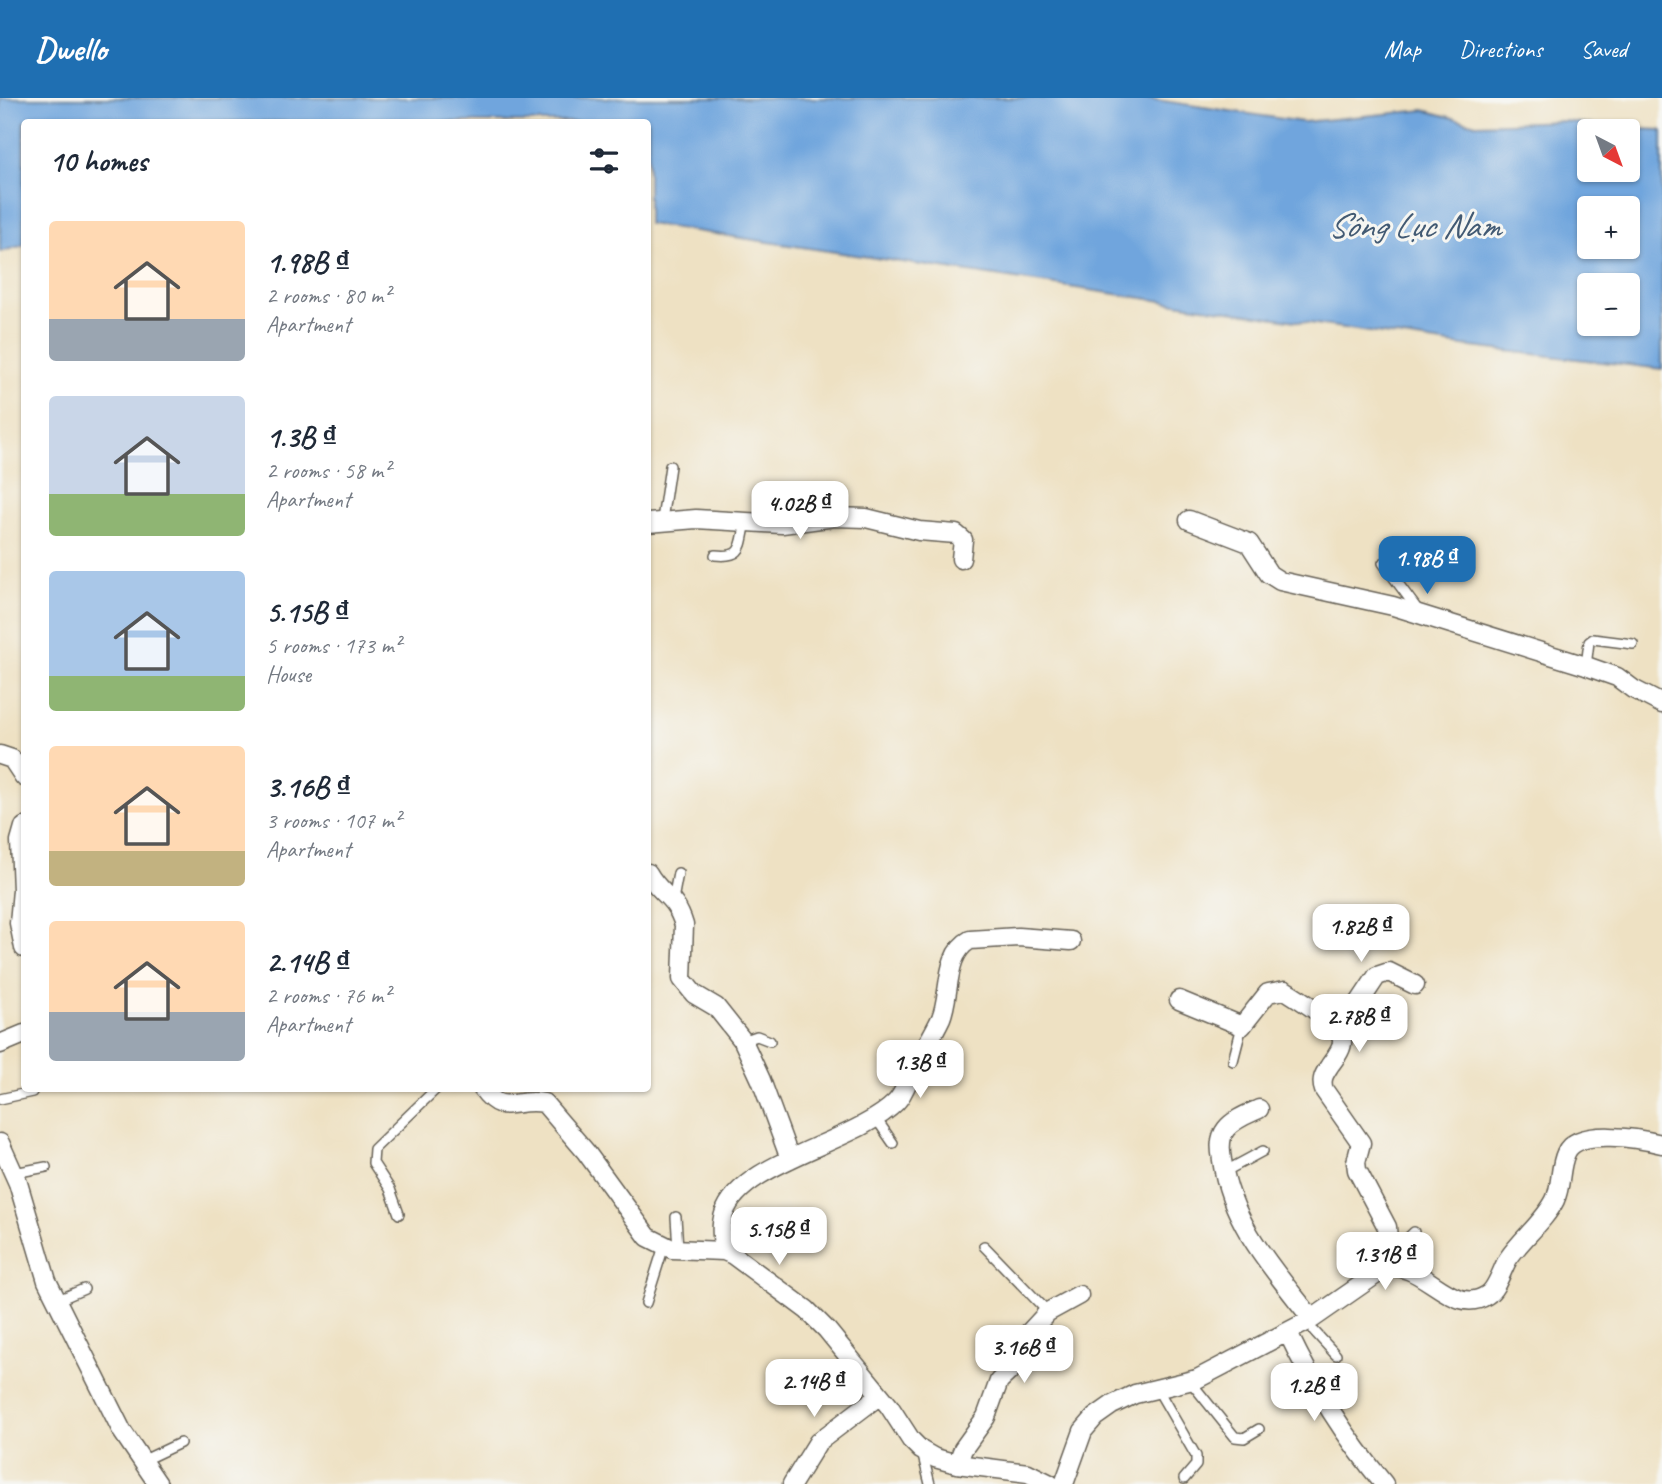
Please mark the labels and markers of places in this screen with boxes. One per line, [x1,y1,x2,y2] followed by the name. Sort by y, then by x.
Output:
[735,482,865,541] pin: 4.02B ₫
[1362,536,1492,596] pin: 1.98B ₫
[1296,904,1426,964] pin: 1.82B ₫
[1294,995,1424,1054] pin: 2.78B ₫
[863,1040,977,1100] pin: 1.3B ₫
[714,1208,844,1267] pin: 5.15B ₫
[1320,1232,1450,1292] pin: 1.31B ₫
[959,1326,1089,1385] pin: 3.16B ₫
[749,1360,879,1419] pin: 2.14B ₫
[1257,1364,1371,1423] pin: 1.2B ₫

